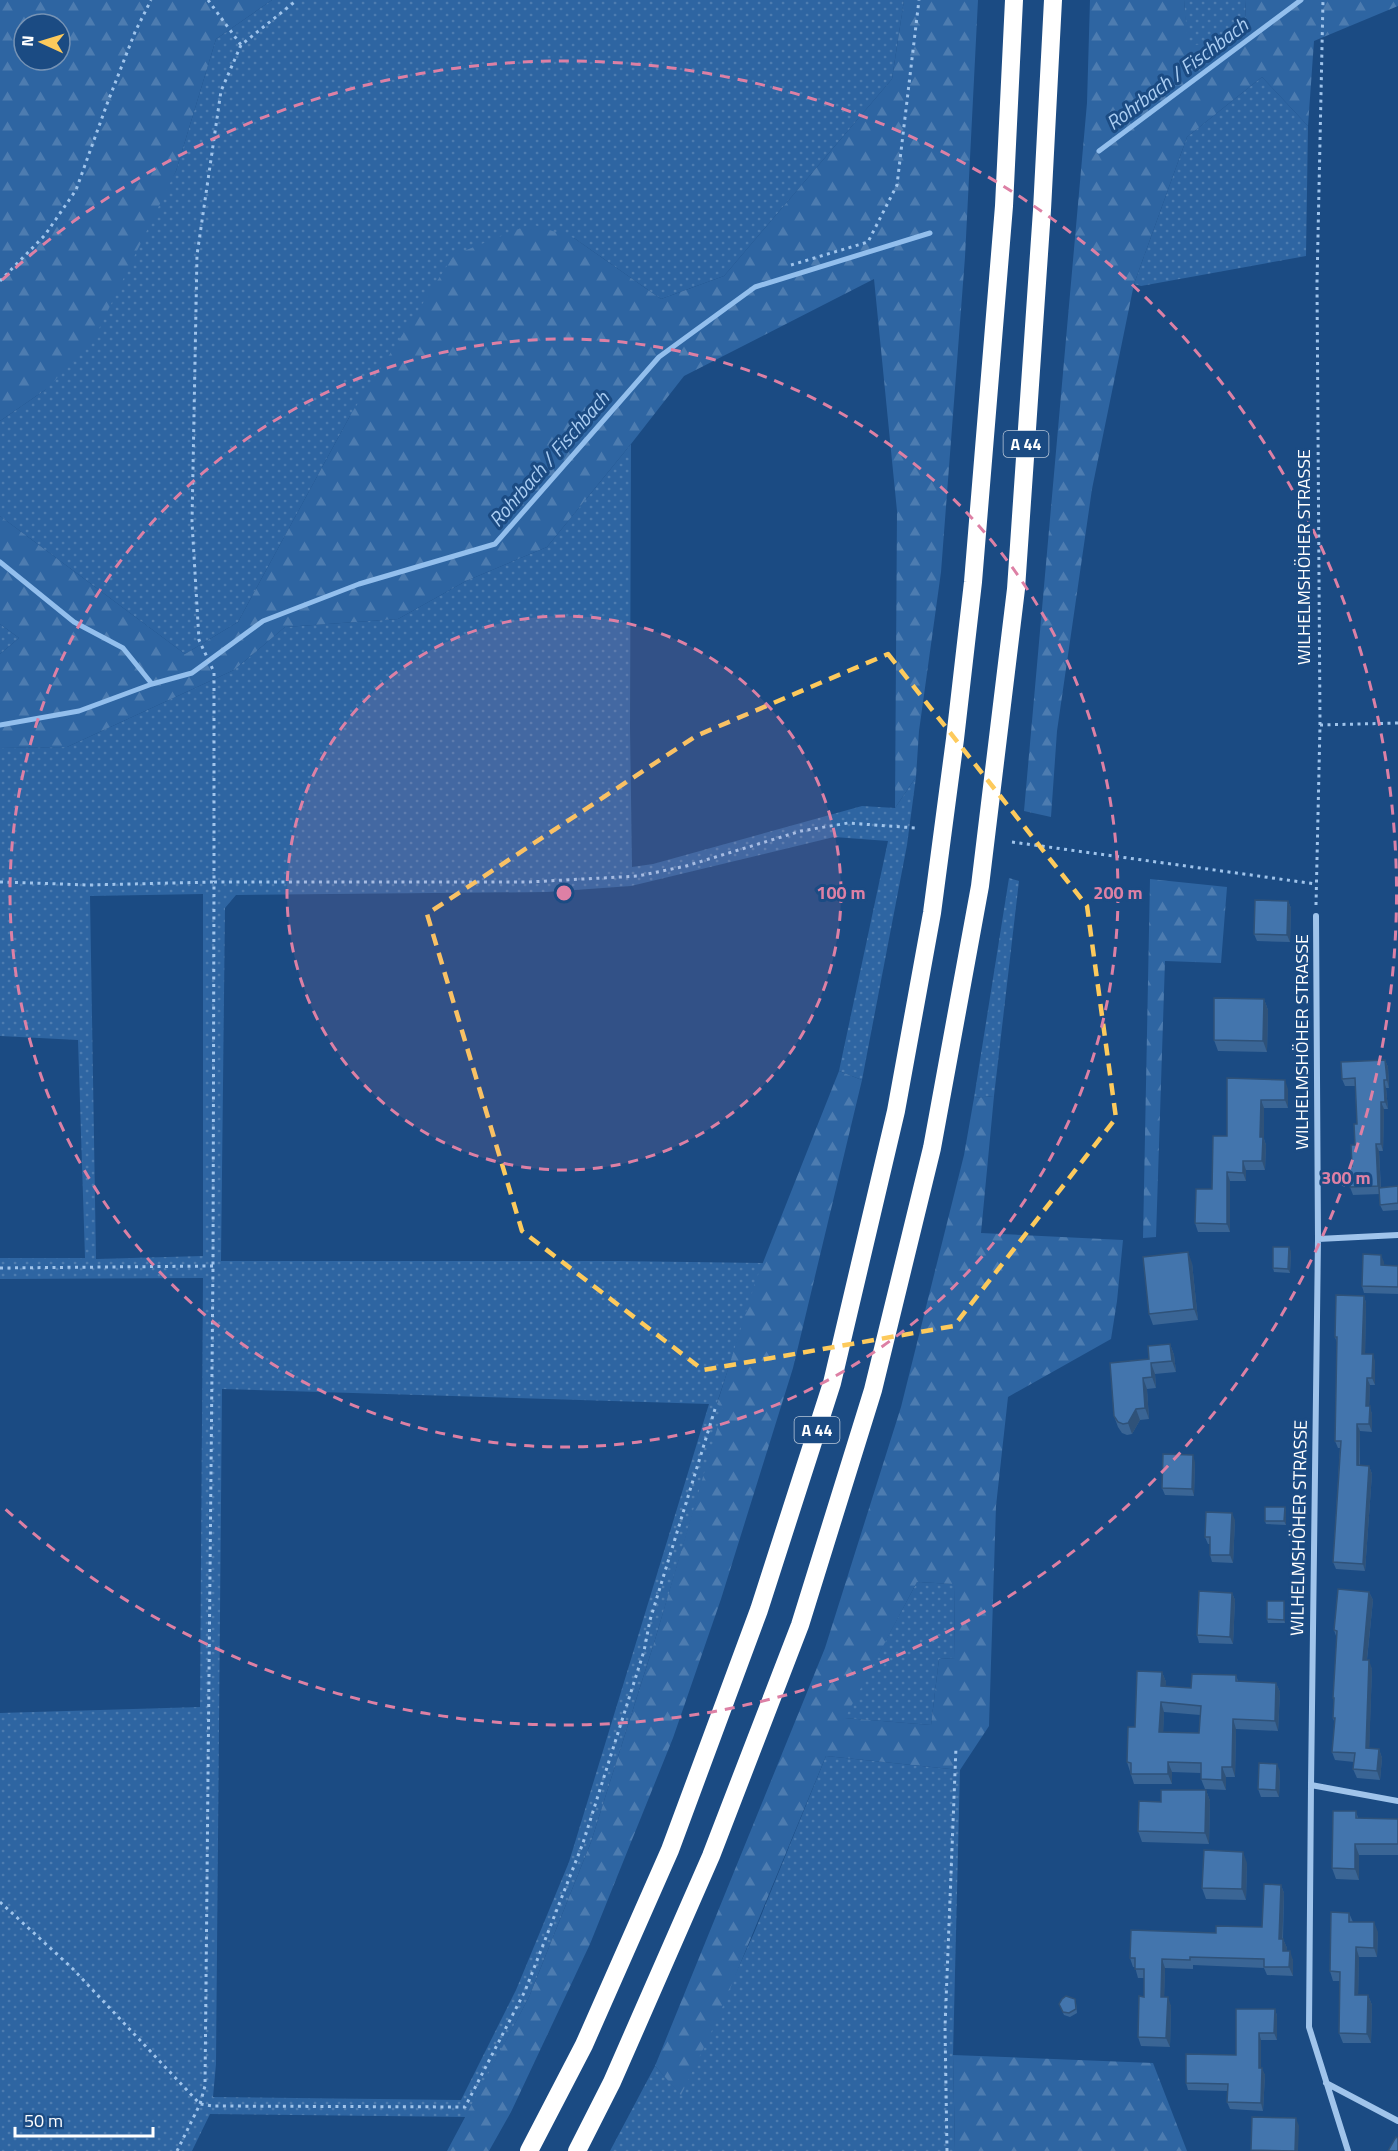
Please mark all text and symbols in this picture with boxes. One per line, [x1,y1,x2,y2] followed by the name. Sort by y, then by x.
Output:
[1099,9,1255,137] water label: Rohrbach / Fischbach
[12,12,72,72] north arrow
[15,35,39,47] text: N
[481,383,617,533] water label: Rohrbach / Fischbach
[1004,431,1048,457] road number: A 44
[1290,449,1317,665] street label: WILHELMSHÖHER STRASSE
[816,879,866,906] text: 100 m
[1093,879,1143,906] text: 200 m
[554,883,574,903] centre of rings
[1288,934,1315,1150] street label: WILHELMSHÖHER STRASSE
[1321,1164,1371,1191] text: 300 m
[794,1417,840,1443] road number: A 44
[1283,1420,1314,1636] street label: WILHELMSHÖHER STRASSE
[15,2100,153,2138] scale bar
[24,2107,63,2134] text: 50 m

